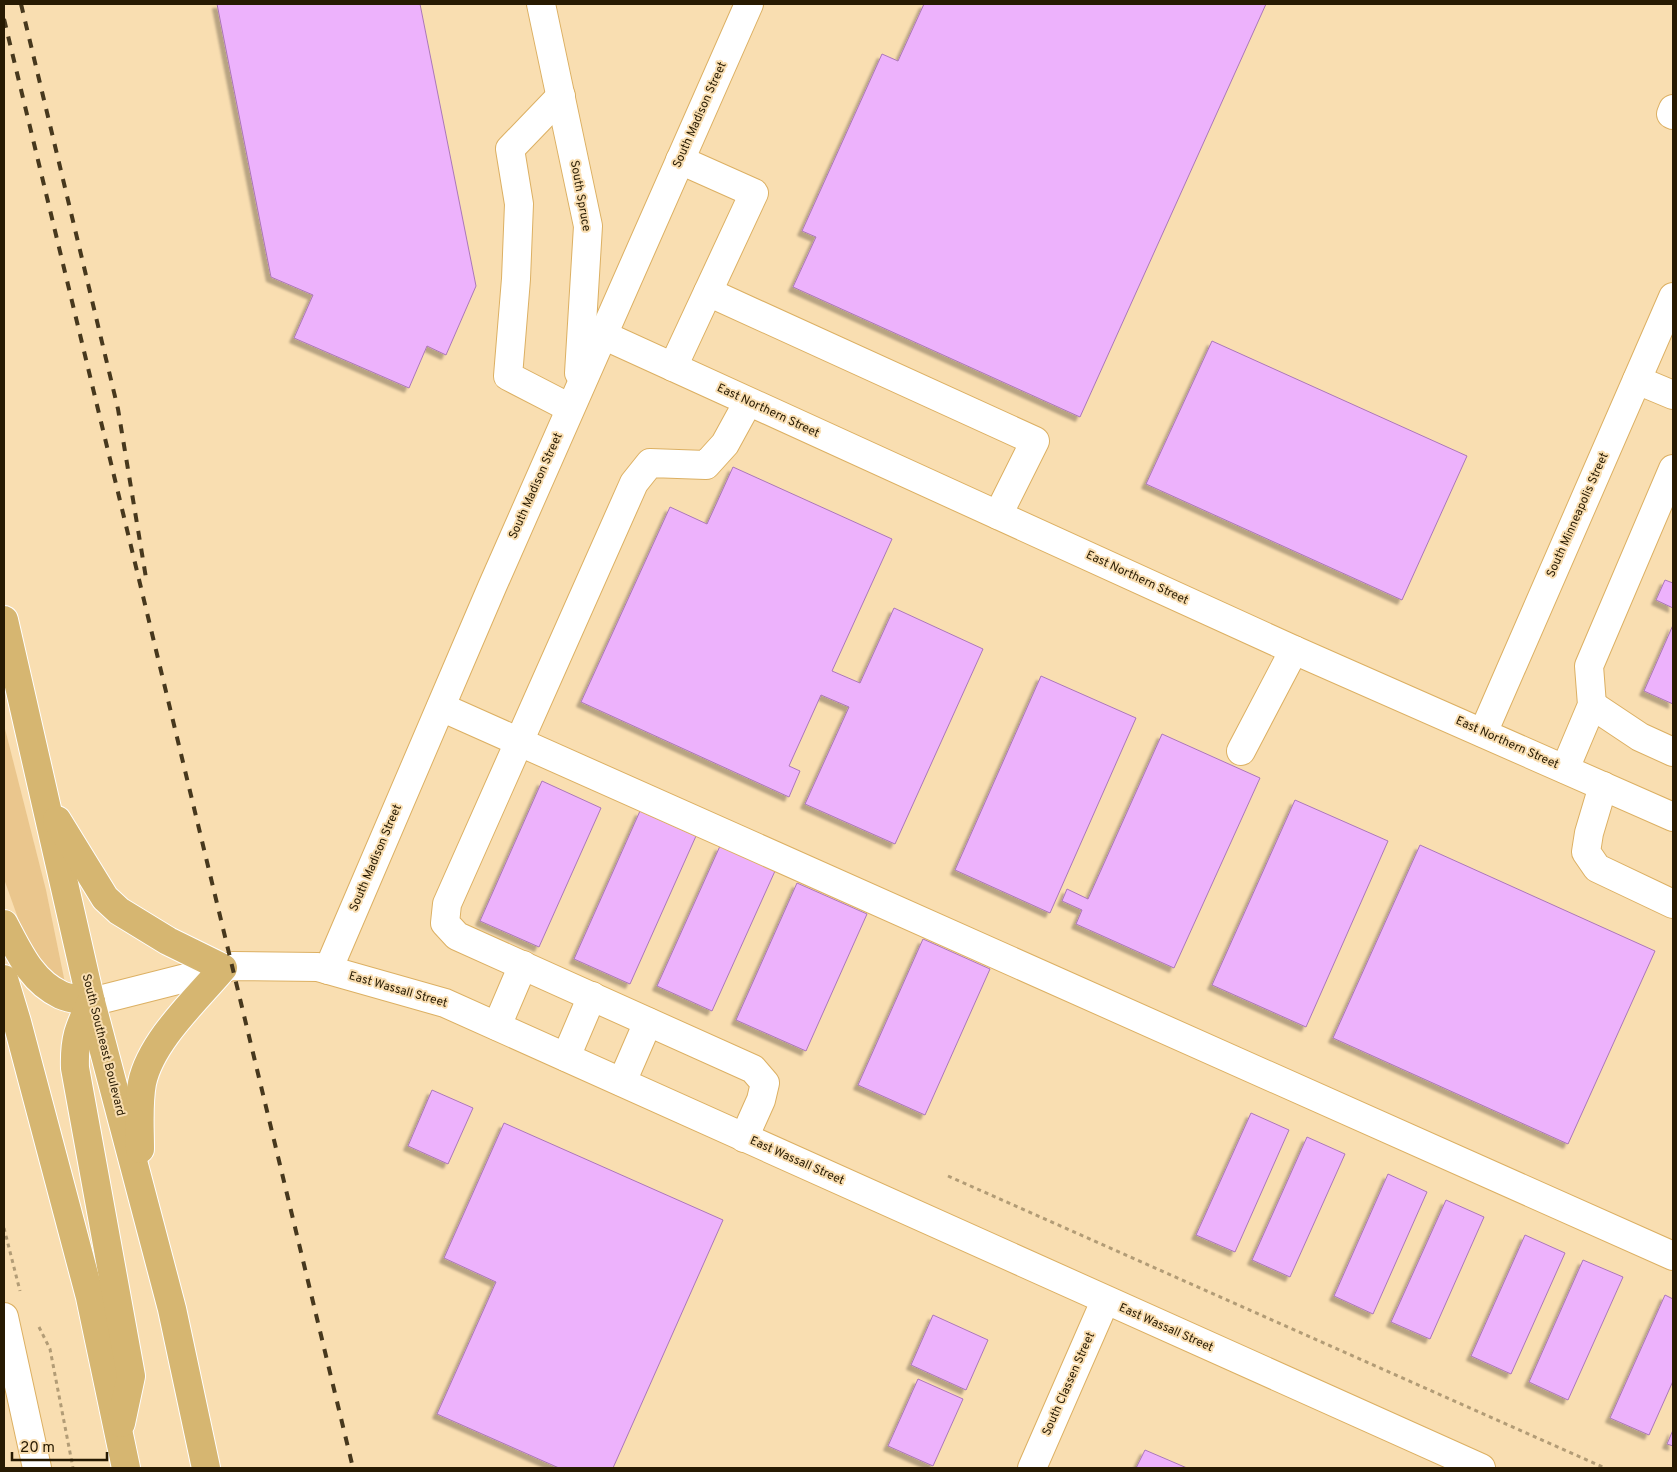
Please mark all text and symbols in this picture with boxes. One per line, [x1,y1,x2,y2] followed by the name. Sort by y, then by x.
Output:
[669,59,731,171] street label: South Madison Street
[566,159,594,233] street label: South Spruce
[714,380,822,442] street label: East Northern Street
[505,430,567,542] street label: South Madison Street
[1543,450,1613,580] street label: South Minneapolis Street
[1083,547,1191,609] street label: East Northern Street
[1453,713,1561,773] street label: East Northern Street
[346,802,406,914] street label: South Madison Street
[347,968,449,1012] street label: East Wassall Street
[78,972,128,1118] street label: South Southeast Boulevard
[747,1133,847,1189] street label: East Wassall Street
[1116,1300,1216,1356] street label: East Wassall Street
[1039,1330,1099,1438] street label: South Classen Street
[12,1430,108,1462] scale bar
[20,1439,55,1458] text: 20 m

